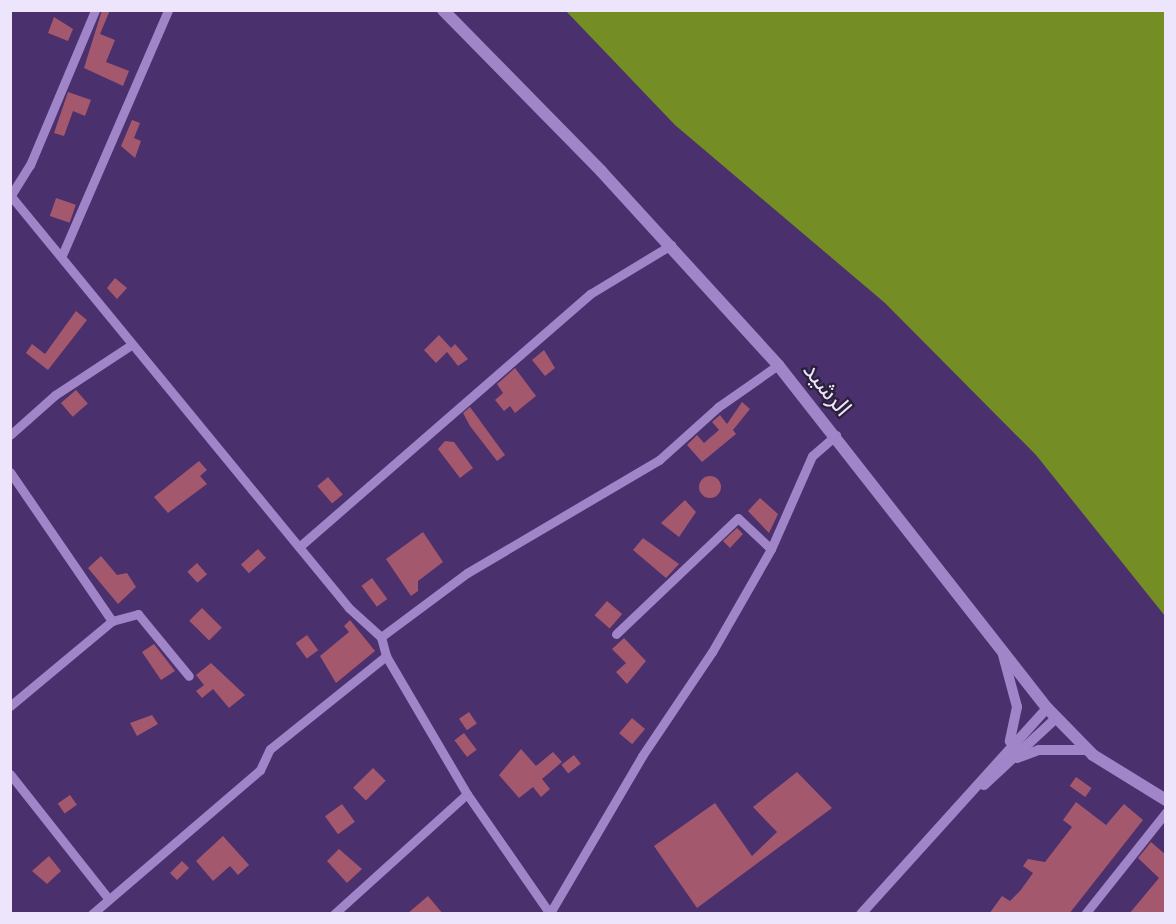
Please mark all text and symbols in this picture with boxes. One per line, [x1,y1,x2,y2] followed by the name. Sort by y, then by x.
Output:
[796,357,856,423] street label: الرشيد

